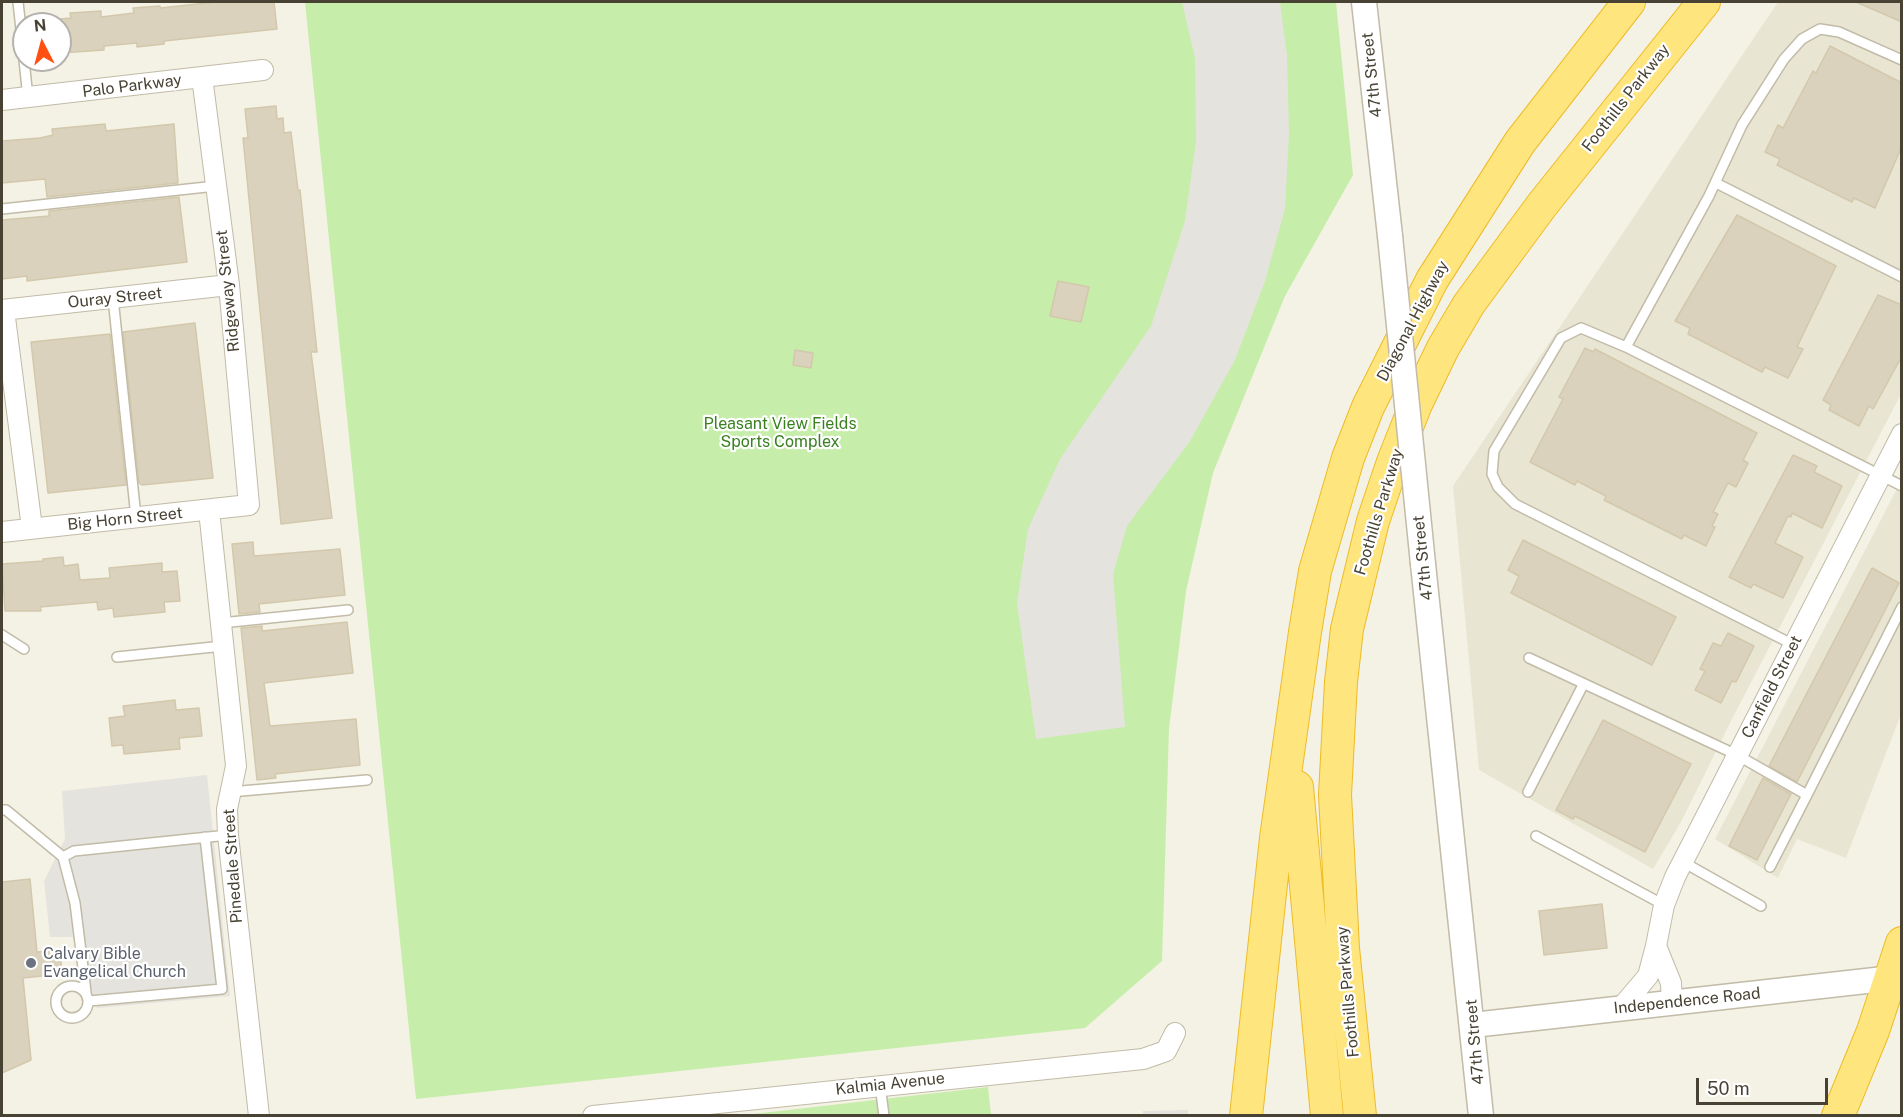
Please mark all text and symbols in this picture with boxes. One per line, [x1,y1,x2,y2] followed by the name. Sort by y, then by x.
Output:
[12,12,72,72] north arrow
[33,15,47,36] text: N
[1358,31,1386,119] street label: 47th Street
[1578,40,1674,156] street label: Foothills Parkway
[81,70,183,102] street label: Palo Parkway
[212,229,244,353] street label: Ridgeway Street
[1373,257,1453,385] street label: Diagonal Highway
[67,283,163,313] street label: Ouray Street
[704,414,856,452] park label: Pleasant View Fields Sports Complex
[1351,446,1407,578] street label: Foothills Parkway
[66,503,184,535] street label: Big Horn Street
[1409,514,1437,602] street label: 47th Street
[1738,632,1806,742] street label: Canfield Street
[219,808,247,924] street label: Pinedale Street
[1333,926,1363,1058] street label: Foothills Parkway
[43,944,186,982] place label: Calvary Bible Evangelical Church
[24,956,38,970] marker: Calvary Bible Evangelical Church
[1613,984,1761,1018] street label: Independence Road
[1462,998,1488,1086] street label: 47th Street
[1699,1066,1831,1104] scale bar
[834,1069,946,1099] street label: Kalmia Avenue
[1707,1078,1750,1099] text: 50 m

